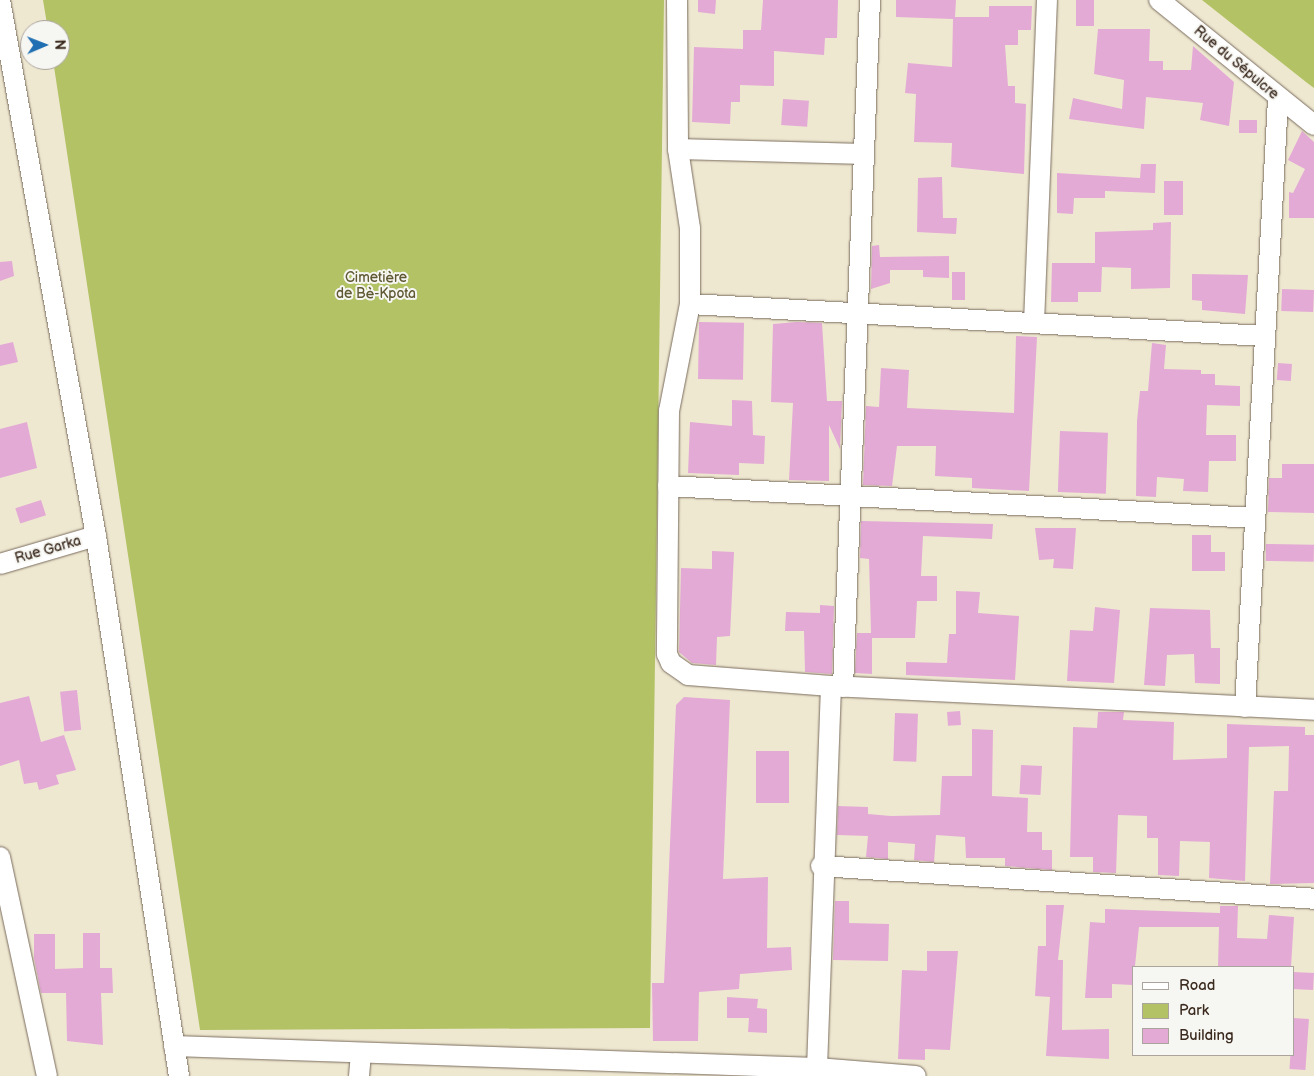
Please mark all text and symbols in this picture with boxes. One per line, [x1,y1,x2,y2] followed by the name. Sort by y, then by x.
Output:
[20,20,70,70] north arrow
[1190,23,1282,103] street label: Rue du Sépulcre
[51,39,68,50] text: N
[336,270,416,302] park label: Cimetière de Bè-Kpota
[13,533,83,567] street label: Rue Garka
[1132,966,1294,1056] legend
[1179,976,1215,995] text: Road
[1179,1001,1209,1020] text: Park
[1179,1026,1234,1045] text: Building

